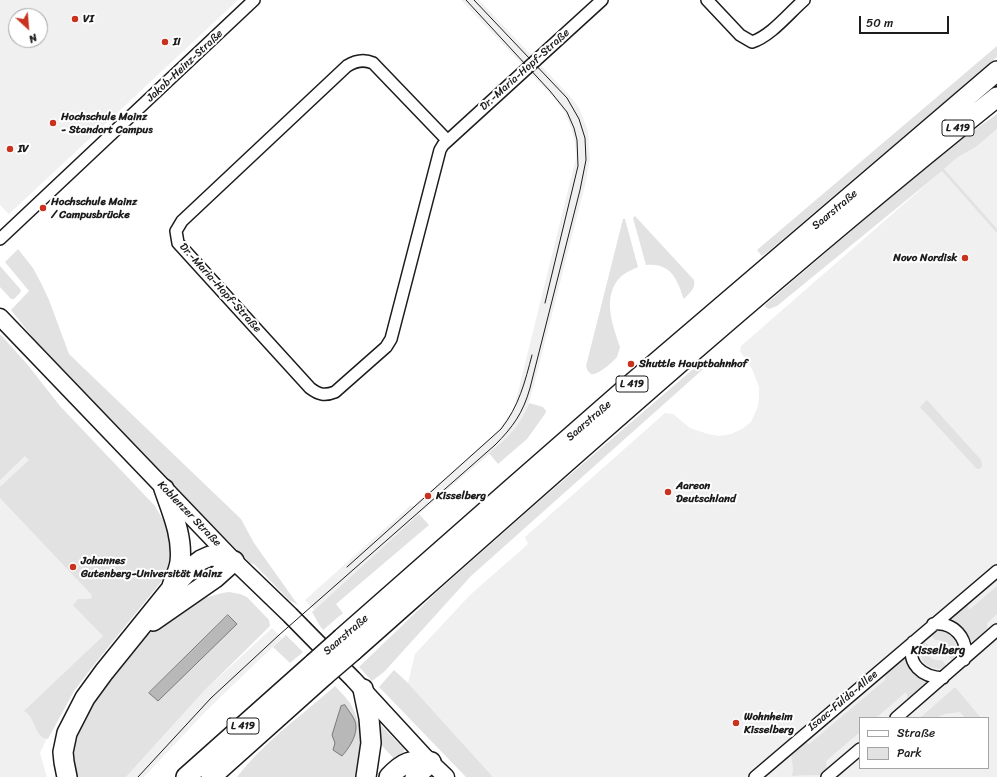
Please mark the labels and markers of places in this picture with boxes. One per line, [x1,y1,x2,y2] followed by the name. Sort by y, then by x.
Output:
[83,12,94,26] place label: VI
[70,14,80,24] marker: VI
[173,35,181,49] place label: II
[160,37,170,47] marker: II
[61,110,153,136] place label: Hochschule Mainz - Standort Campus
[48,118,58,128] marker: Hochschule Mainz - Standort Campus
[18,142,29,156] place label: IV
[5,144,15,154] marker: IV
[51,195,137,221] place label: Hochschule Mainz / Campusbrücke
[38,203,48,213] marker: Hochschule Mainz / Campusbrücke
[893,251,957,265] place label: Novo Nordisk
[960,253,970,263] marker: Novo Nordisk
[639,357,747,371] place label: Shuttle Hauptbahnhof
[626,359,636,369] marker: Shuttle Hauptbahnhof
[676,479,736,505] place label: Aareon Deutschland
[663,487,673,497] marker: Aareon Deutschland
[436,489,486,503] place label: Kisselberg
[423,491,433,501] marker: Kisselberg
[81,554,222,580] place label: Johannes Gutenberg-Universität Mainz
[68,562,78,572] marker: Johannes Gutenberg-Universität Mainz
[744,710,794,736] place label: Wohnheim Kisselberg
[731,718,741,728] marker: Wohnheim Kisselberg

